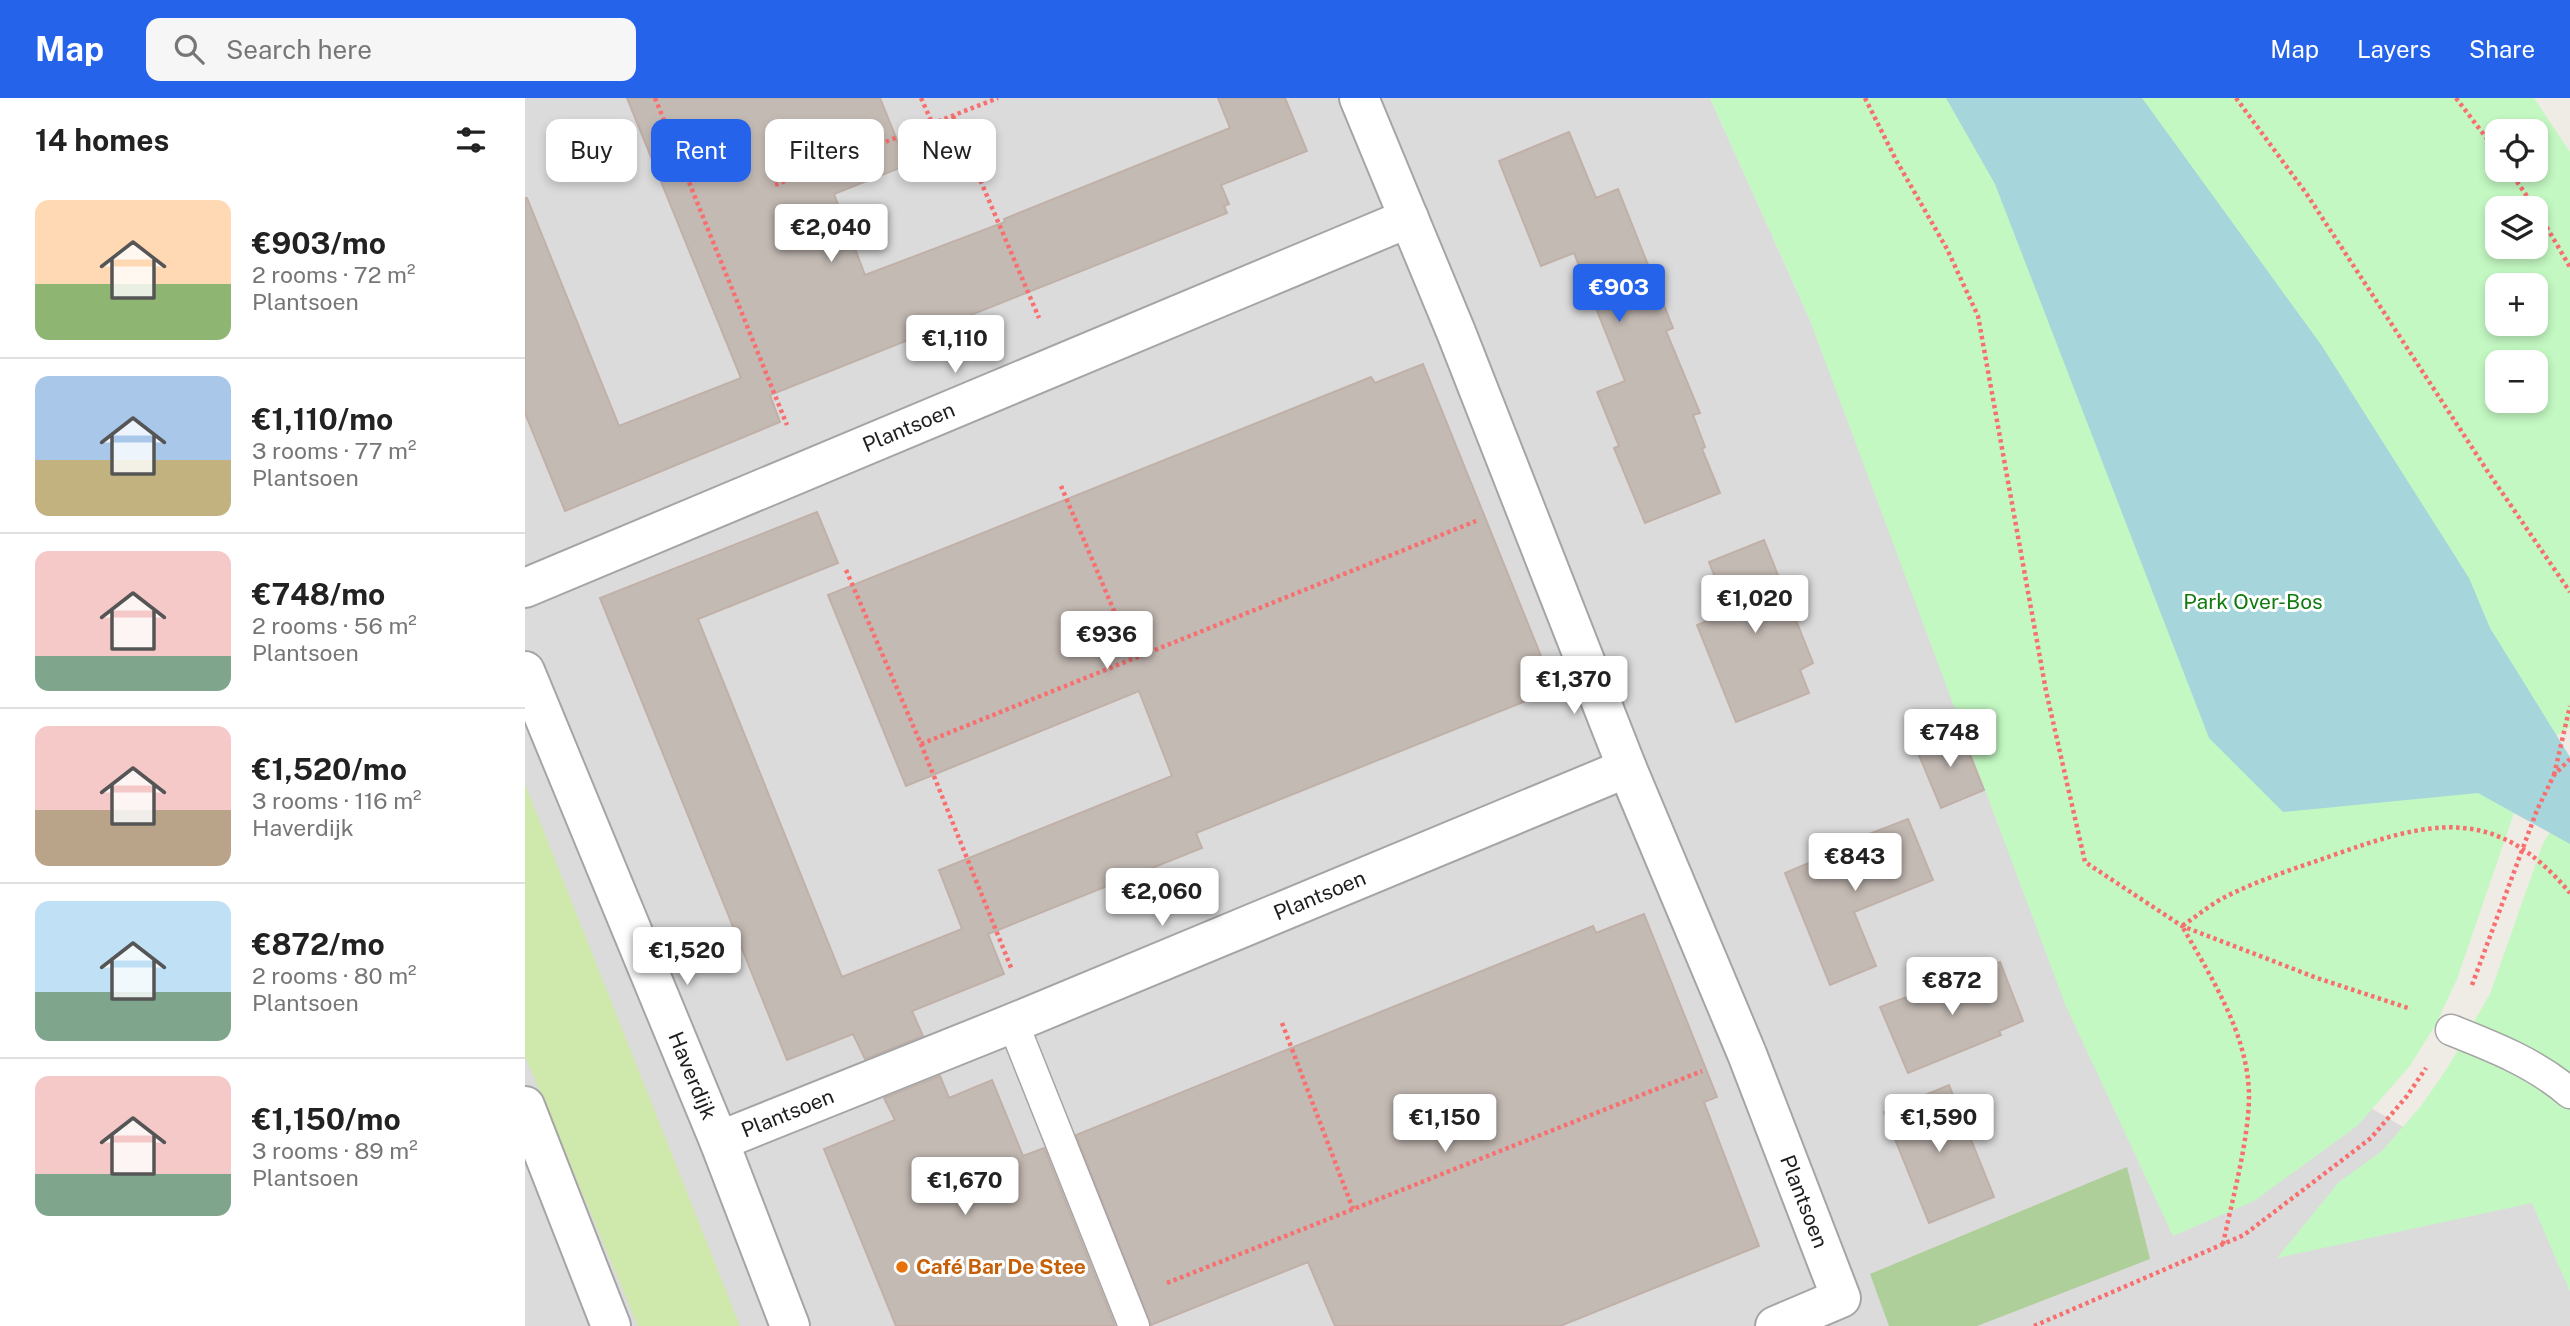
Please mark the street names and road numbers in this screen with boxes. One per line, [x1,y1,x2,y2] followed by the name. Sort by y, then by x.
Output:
[859,397,958,457] street label: Plantsoen
[1270,865,1369,925] street label: Plantsoen
[663,1028,722,1124] street label: Haverdijk
[738,1083,837,1143] street label: Plantsoen
[1775,1151,1834,1251] street label: Plantsoen

